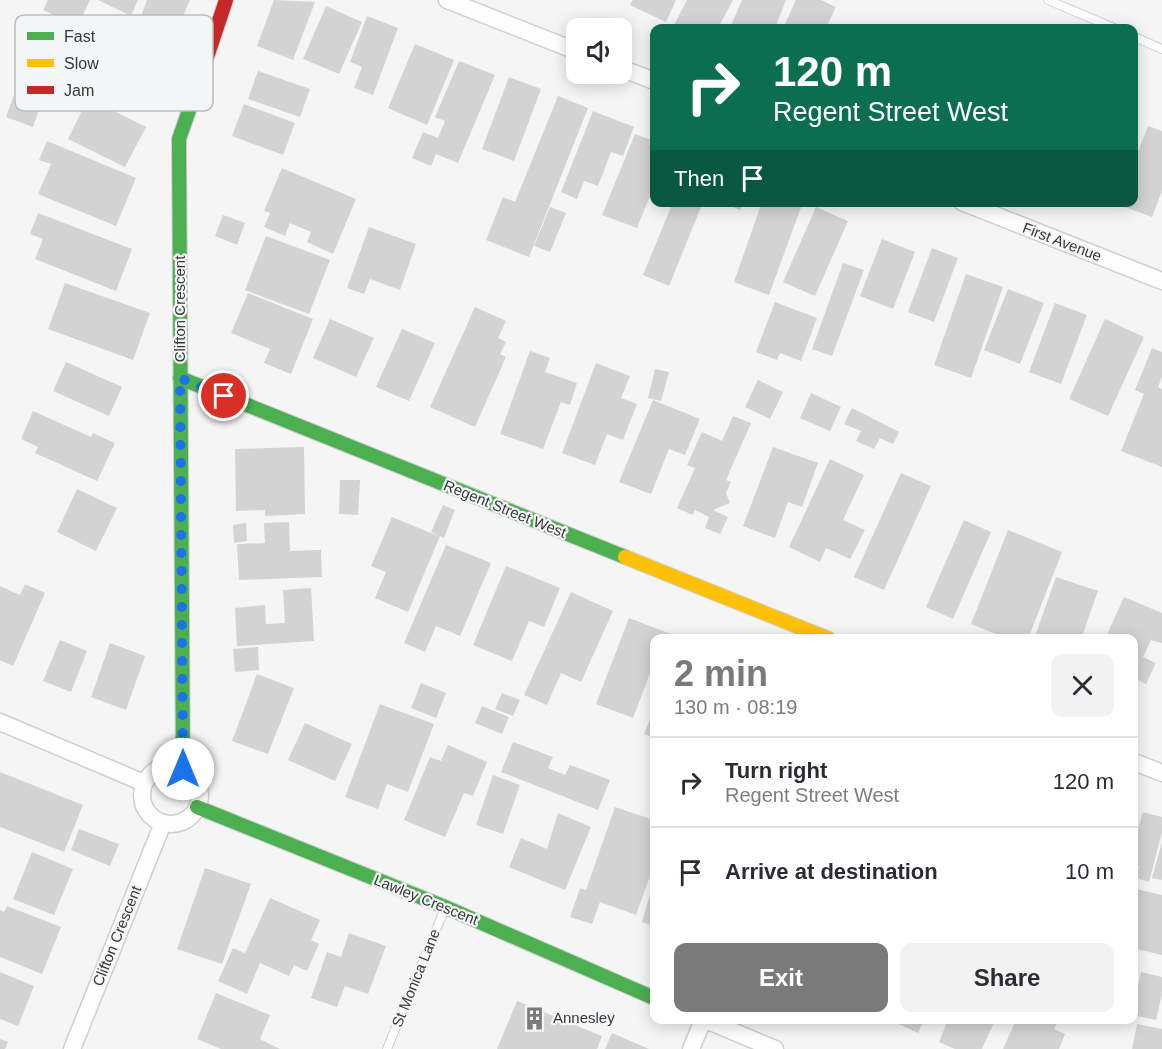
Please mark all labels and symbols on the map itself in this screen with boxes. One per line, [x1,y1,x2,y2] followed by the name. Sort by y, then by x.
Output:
[15,15,213,111] legend
[64,28,96,45] text: Fast
[64,55,99,72] text: Slow
[64,82,94,99] text: Jam
[1020,219,1104,264] street label: First Avenue
[171,255,188,362] street label: Clifton Crescent
[198,370,249,421] pin
[441,476,570,541] street label: Regent Street West
[151,737,215,801] position arrow
[372,871,482,928] street label: Lawley Crescent
[89,882,145,988] street label: Clifton Crescent
[388,926,443,1029] street label: St Monica Lane
[522,1005,548,1031] building icon: Annesley
[553,1009,615,1026] place label: Annesley

